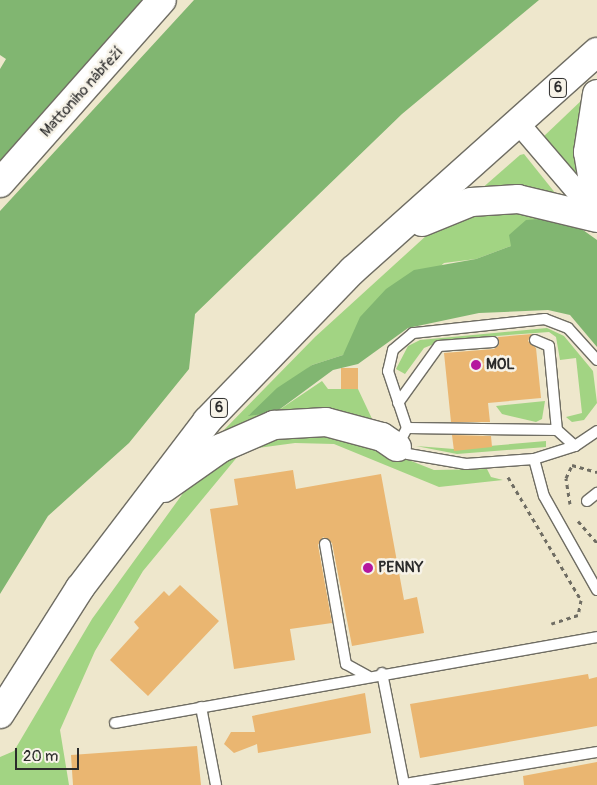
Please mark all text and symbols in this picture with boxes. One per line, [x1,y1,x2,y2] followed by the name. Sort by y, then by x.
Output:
[37,43,127,141] street label: Mattoniho nábřeží
[548,76,568,100] road number: 6
[486,356,515,374] place label: MOL
[470,359,482,371] marker: MOL
[209,396,229,419] road number: 6
[378,559,423,577] place label: PENNY
[362,562,374,574] marker: PENNY
[18,738,81,770] scale bar
[23,747,58,766] text: 20 m

